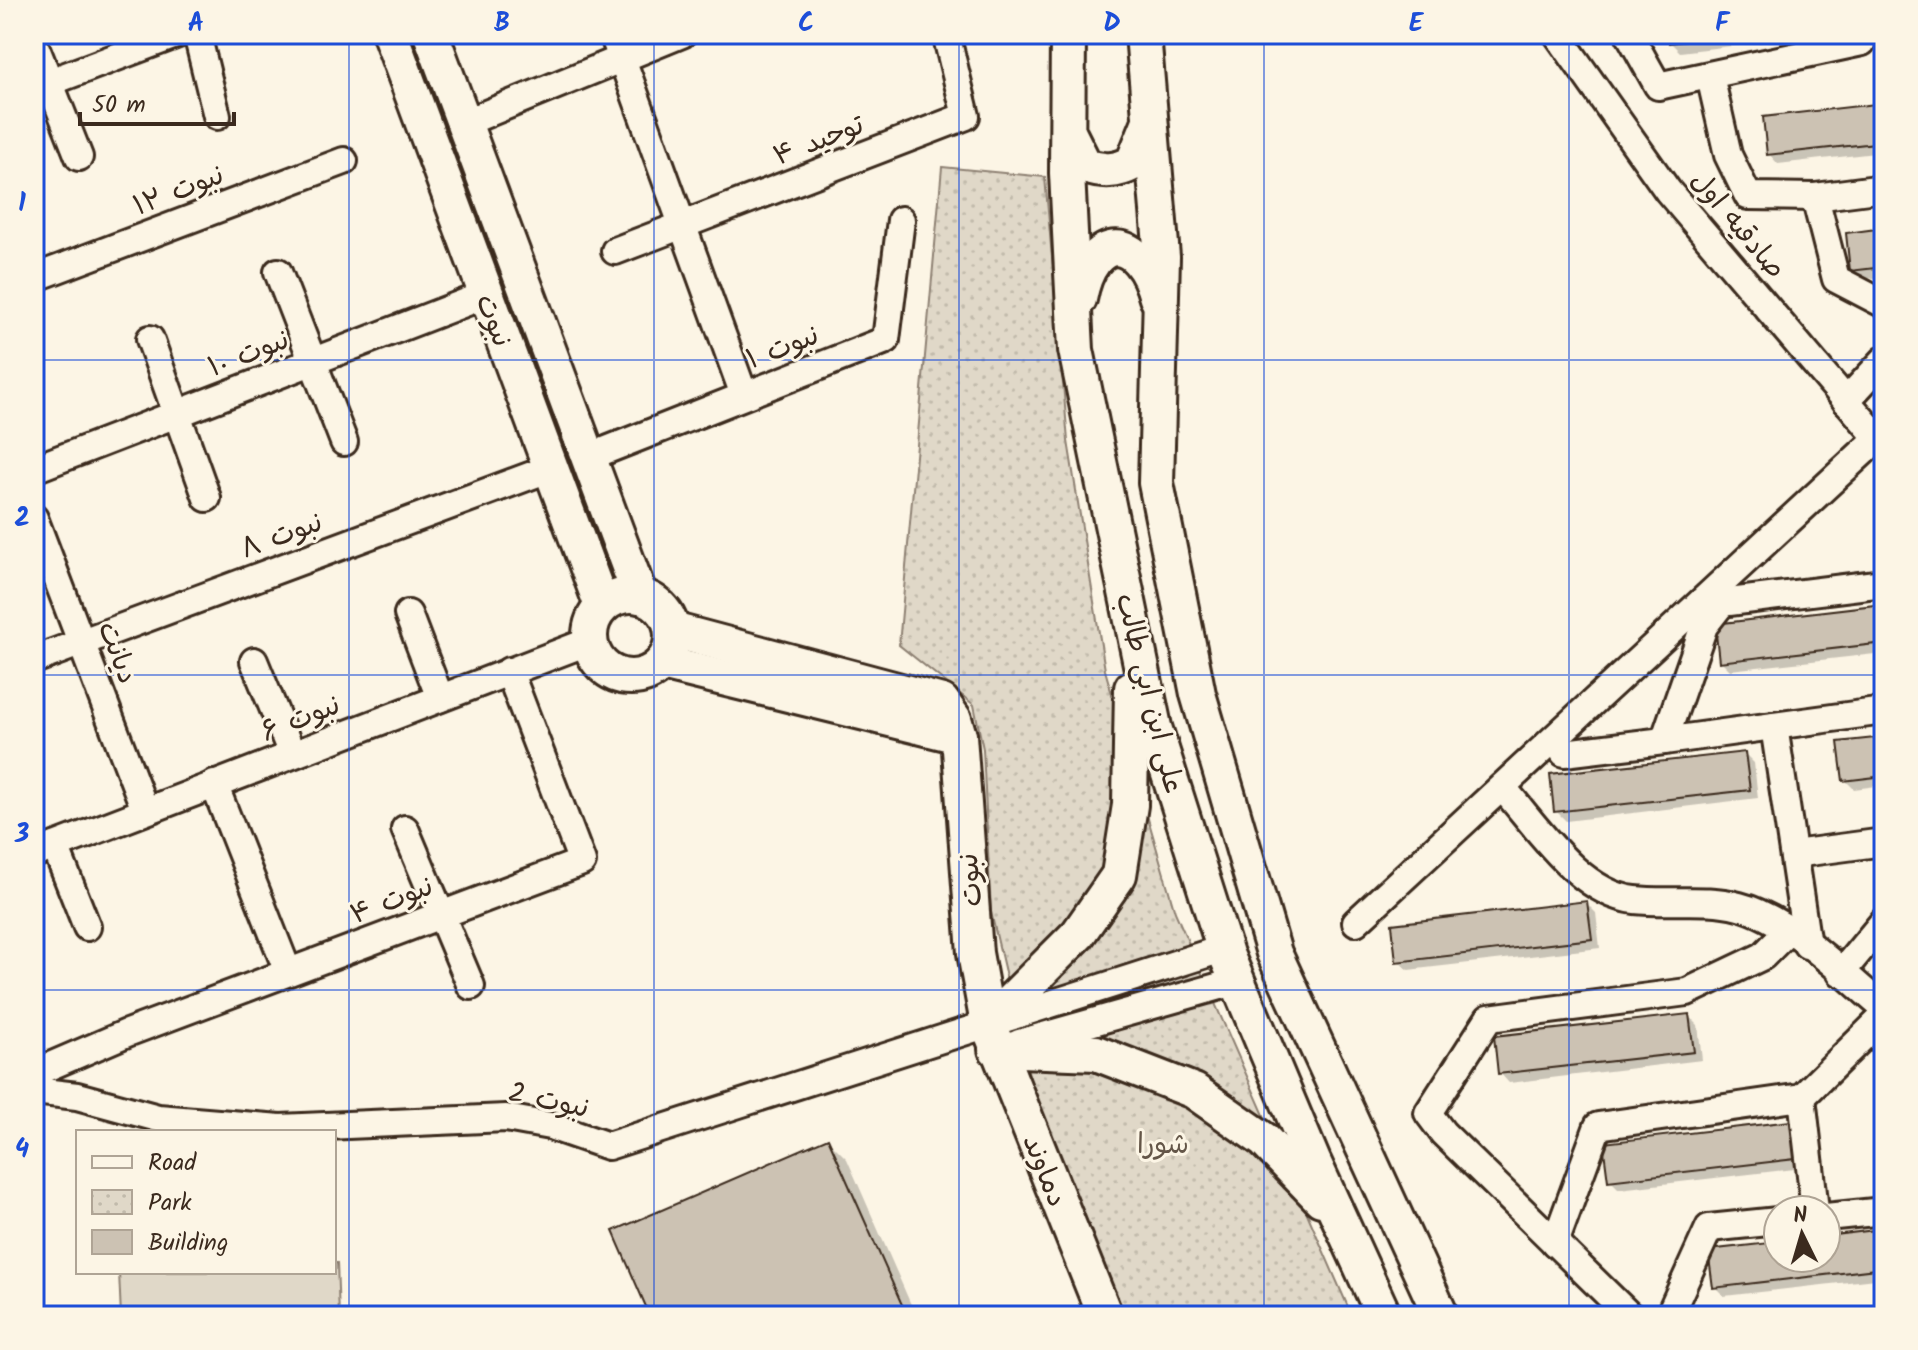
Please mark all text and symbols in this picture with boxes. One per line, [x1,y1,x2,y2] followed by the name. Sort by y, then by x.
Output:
[188,3,204,45] text: A
[494,3,510,45] text: B
[798,3,814,45] text: C
[1103,3,1121,45] text: D
[1409,3,1425,45] text: E
[1715,3,1731,45] text: F
[80,76,234,126] scale bar
[92,86,146,125] text: 50 m
[767,103,872,179] street label: توحید ۴
[127,153,231,229] street label: نبوت ۱۲
[1678,161,1796,290] street label: صادقیه اول
[18,183,26,225] text: 1
[462,288,523,354] street label: نبوت
[740,314,826,383] street label: نبوت ۱
[201,318,296,390] street label: نبوت ۱۰
[14,498,30,540] text: 2
[234,501,329,572] street label: نبوت ۸
[1102,589,1195,798] street label: علی ابن ابی طالب
[84,615,149,691] street label: دیانت
[255,684,347,755] street label: نبوت ۶
[14,814,29,856] text: 3
[947,851,996,909] street label: نبوت
[344,865,440,938] street label: نبوت ۴
[504,1071,593,1132] street label: نبوت 2
[1137,1123,1189,1168] park label: شورا
[1009,1128,1079,1214] street label: دماوند
[15,1129,29,1171] text: 4
[76,1130,336,1274] legend
[148,1144,197,1183] text: Road
[148,1184,192,1223] text: Park
[1762,1194,1842,1274] north arrow
[1792,1199,1809,1235] text: N
[148,1224,228,1263] text: Building

